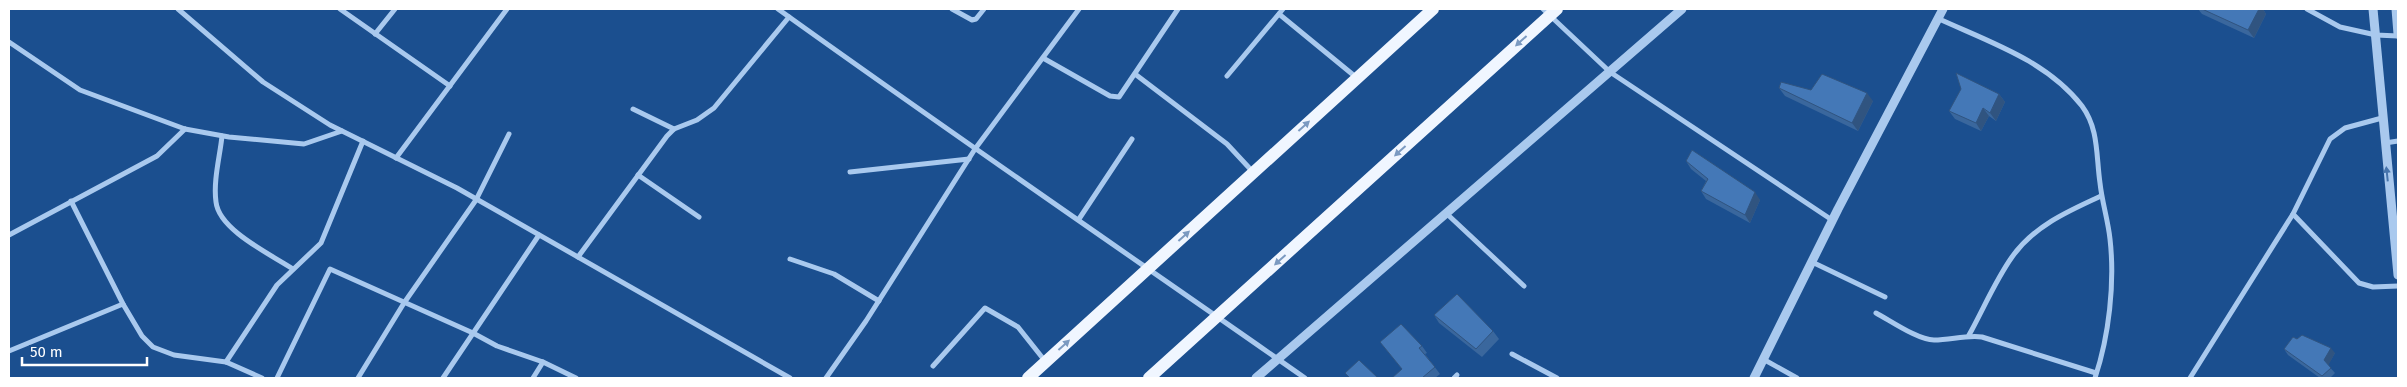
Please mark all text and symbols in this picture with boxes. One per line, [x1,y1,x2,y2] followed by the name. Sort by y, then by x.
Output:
[1514,36,1527,47] one-way arrow
[1298,120,1310,132] one-way arrow
[1394,145,1407,156] one-way arrow
[2383,166,2391,182] one-way arrow
[1178,230,1190,242] one-way arrow
[1274,254,1286,266] one-way arrow
[22,334,148,366] scale bar
[1058,339,1070,351] one-way arrow
[30,343,63,361] text: 50 m

